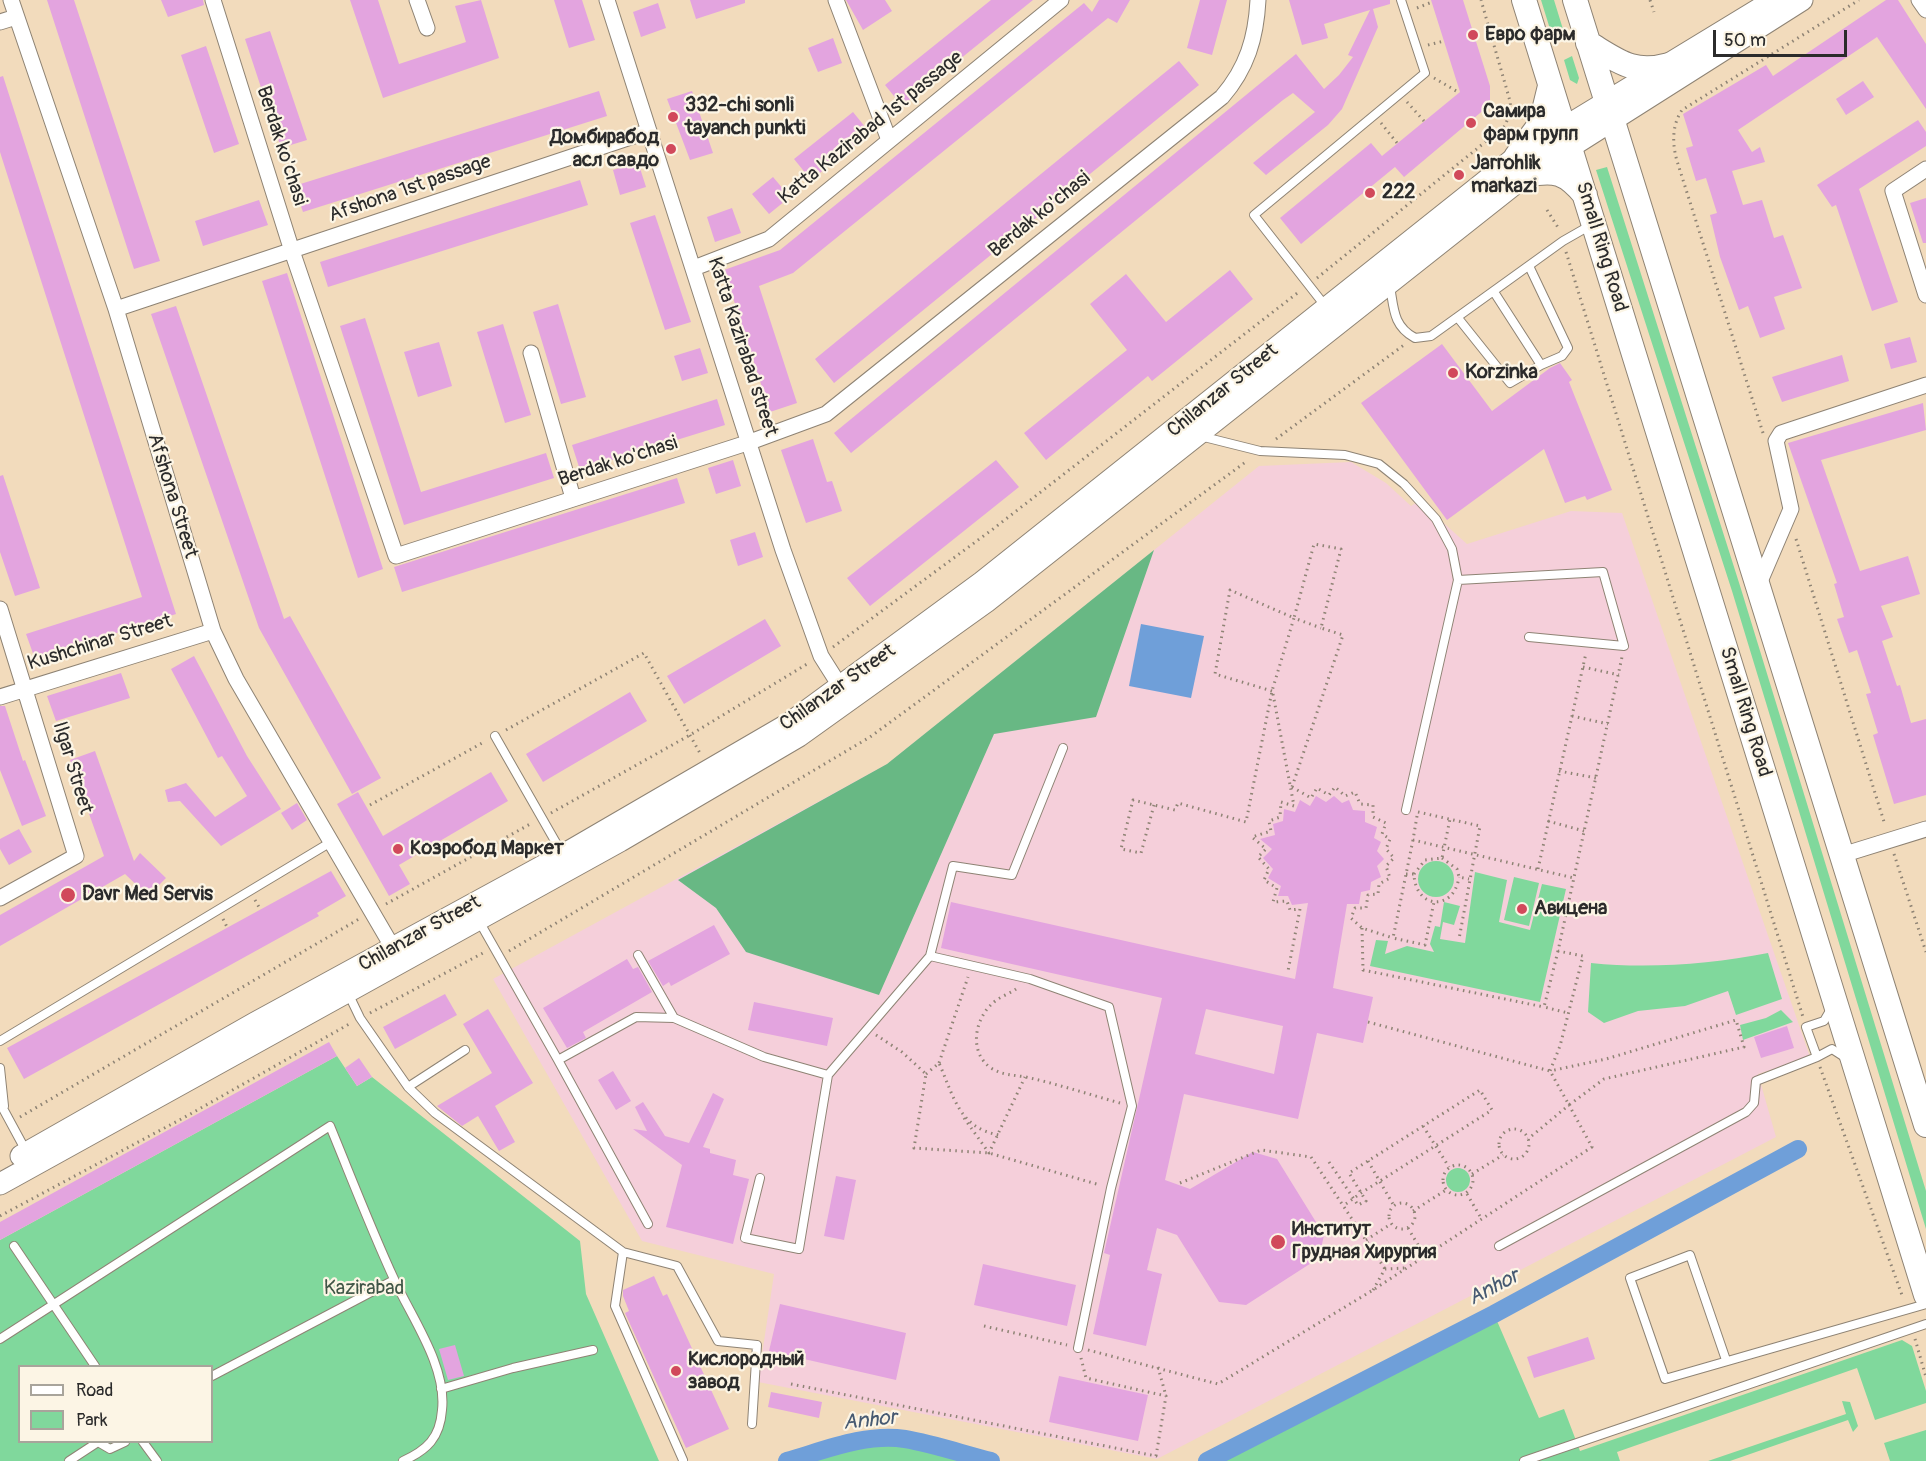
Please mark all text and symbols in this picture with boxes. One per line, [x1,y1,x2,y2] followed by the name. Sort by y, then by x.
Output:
[1716,18,1850,56] scale bar
[1485,23,1576,47] place label: Евро фарм
[1466,28,1480,42] marker: Евро фарм
[1724,29,1766,52] text: 50 m
[774,46,968,210] street label: Katta Kazirabad 1st passage
[250,83,312,209] street label: Berdak ko'chasi
[685,94,806,141] place label: 332-chi sonli tayanch punkti
[1483,100,1579,147] place label: Самира фарм групп
[666,110,680,124] marker: 332-chi sonli tayanch punkti
[1464,116,1478,130] marker: Самира фарм групп
[550,126,659,173] place label: Домбирабод асл савдо
[664,142,678,156] marker: Домбирабод асл савдо
[326,150,494,228] street label: Afshona 1st passage
[1471,152,1541,199] place label: Jarrohlik markazi
[984,167,1096,263] street label: Berdak ko'chasi
[1452,168,1466,182] marker: Jarrohlik markazi
[1570,179,1632,315] street label: Small Ring Road
[1382,181,1416,205] place label: 222
[1363,186,1377,200] marker: 222
[702,254,782,440] street label: Katta Kazirabad street
[1163,339,1283,443] street label: Chilanzar Street
[1465,361,1538,385] place label: Korzinka
[1446,366,1460,380] marker: Korzinka
[142,431,202,561] street label: Afshona Street
[555,431,681,493] street label: Berdak ko'chasi
[25,610,175,676] street label: Kushchinar Street
[776,639,900,737] street label: Chilanzar Street
[1714,644,1776,780] street label: Small Ring Road
[47,719,97,817] street label: Ilgar Street
[410,837,564,861] place label: Козробод Маркет
[391,842,405,856] marker: Козробод Маркет
[82,883,213,907] place label: Davr Med Servis
[59,886,77,904] marker: Davr Med Servis
[355,891,485,977] street label: Chilanzar Street
[1534,897,1607,921] place label: Авицена
[1515,902,1529,916] marker: Авицена
[1292,1218,1437,1265] place label: Институт Грудная Хирургия
[1269,1233,1287,1251] marker: Институт Грудная Хирургия
[1464,1264,1524,1312] water label: Anhor
[324,1277,404,1301] park label: Kazirabad
[688,1348,804,1395] place label: Кислородный завод
[669,1364,683,1378] marker: Кислородный завод
[18,1365,213,1443] legend
[76,1379,113,1402] text: Road
[842,1406,898,1436] water label: Anhor
[76,1409,108,1432] text: Park

